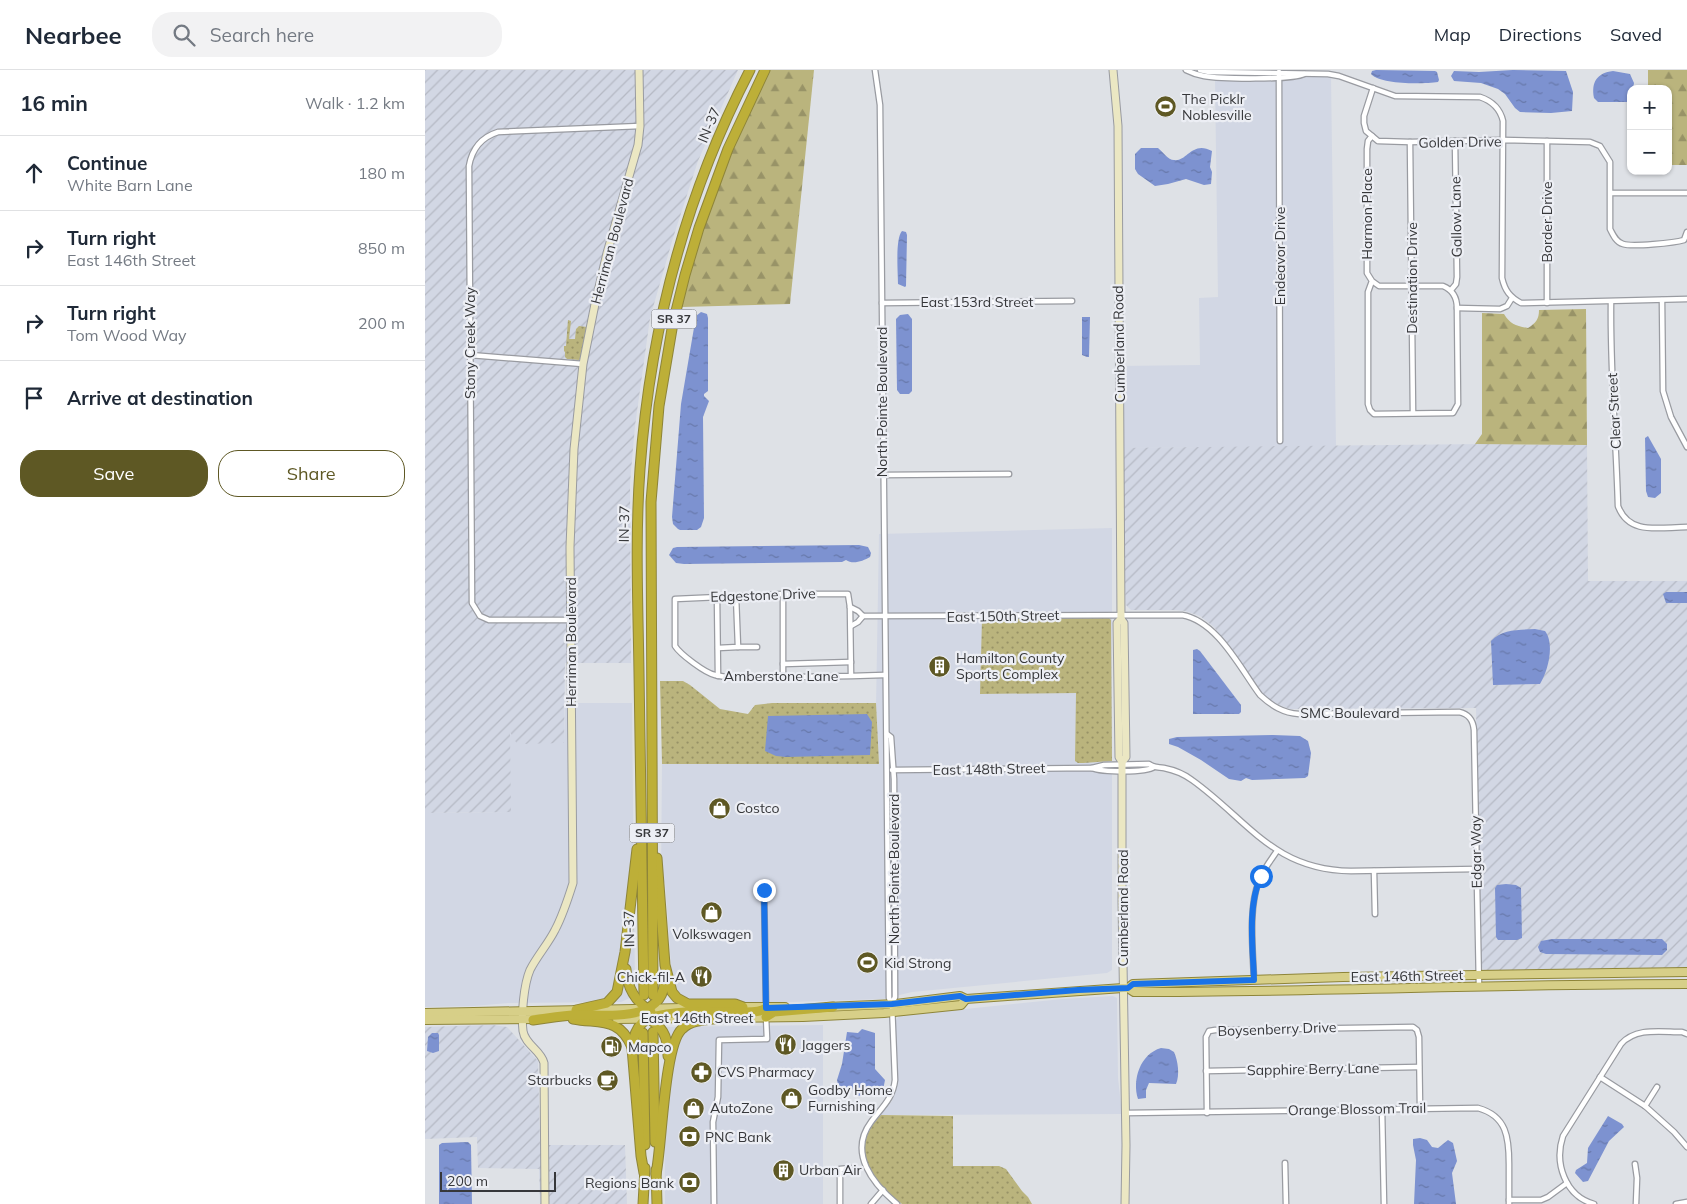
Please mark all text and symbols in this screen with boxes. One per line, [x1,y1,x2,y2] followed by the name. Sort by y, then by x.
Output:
[152,12,502,57] search box
[25,20,122,50] text: Nearbee
[170,21,198,49] icon: search
[210,23,314,47] text: Search here
[1434,23,1471,46] text: Map
[1499,23,1582,46] text: Directions
[1610,23,1662,46] text: Saved
[1627,85,1672,175] map controls
[1627,85,1672,130] button: +
[20,90,88,116] text: 16 min
[1182,90,1252,124] place label: The Picklr Noblesville
[305,93,405,113] text: Walk · 1.2 km
[1154,95,1178,119] sports icon: The Picklr Noblesville
[694,105,724,145] street label: IN-37
[1627,130,1672,175] button: −
[1418,132,1502,152] street label: Golden Drive
[67,151,147,175] text: Continue
[20,159,48,187] icon: ahead
[358,163,405,183] text: 180 m
[1358,168,1376,260] street label: Harmon Place
[67,175,193,195] text: White Barn Lane
[586,176,638,306] street label: Herriman Boulevard
[1446,176,1466,258] street label: Gallow Lane
[1538,181,1556,263] street label: Border Drive
[1271,207,1289,305] street label: Endeavor Drive
[1403,222,1421,334] street label: Destination Drive
[67,226,156,250] text: Turn right
[20,234,48,262] icon: right
[358,238,405,258] text: 850 m
[67,250,196,270] text: East 146th Street
[1109,285,1129,403] street label: Cumberland Road
[461,286,479,399] street label: Stony Creek Way
[921,293,1034,311] street label: East 153rd Street
[67,301,156,325] text: Turn right
[20,309,48,337] icon: right
[651,310,697,328] road number: SR 37
[358,313,405,333] text: 200 m
[67,325,187,345] text: Tom Wood Way
[873,327,891,477] street label: North Pointe Boulevard
[1603,372,1625,450] street label: Clear Street
[20,384,48,412] icon: arrive
[67,386,253,410] text: Arrive at destination
[20,450,208,497] button: Save
[218,450,405,497] button: Share
[615,505,633,543] street label: IN-37
[562,577,580,707] street label: Herriman Boulevard
[710,584,816,606] street label: Edgestone Drive
[947,606,1060,626] street label: East 150th Street
[956,649,1065,683] place label: Hamilton County Sports Complex
[928,654,952,678] building icon: Hamilton County Sports Complex
[724,667,838,685] street label: Amberstone Lane
[1300,704,1400,722] street label: SMC Boulevard
[933,759,1046,779] street label: East 148th Street
[885,794,903,944] street label: North Pointe Boulevard
[708,796,732,820] shop icon: Costco
[736,799,780,817] place label: Costco
[1466,815,1486,888] street label: Edgar Way
[629,824,675,842] road number: SR 37
[1114,849,1132,967] street label: Cumberland Road
[1250,865,1273,888] route start
[753,879,776,902] route end
[700,900,724,924] shop icon: Volkswagen
[620,910,638,948] street label: IN-37
[673,925,751,943] place label: Volkswagen
[856,951,880,975] sports icon: Kid Strong
[884,954,952,972] place label: Kid Strong
[689,965,713,989] restaurant icon: Chick-fil-A
[1351,966,1464,986] street label: East 146th Street
[617,968,686,986] place label: Chick-fil-A
[641,1009,753,1027] street label: East 146th Street
[1217,1018,1337,1040] street label: Boysenberry Drive
[773,1033,797,1057] restaurant icon: Jaggers
[600,1035,624,1059] fuel station icon: Mapco
[801,1036,851,1054] place label: Jaggers
[628,1038,672,1056] place label: Mapco
[1247,1059,1379,1079] street label: Sapphire Berry Lane
[689,1060,713,1084] pharmacy icon: CVS Pharmacy
[717,1063,815,1081] place label: CVS Pharmacy
[596,1068,620,1092] cafe icon: Starbucks
[527,1071,592,1089] place label: Starbucks
[808,1081,893,1115] place label: Godby Home Furnishing
[780,1086,804,1110] shop icon: Godby Home Furnishing
[682,1096,706,1120] shop icon: AutoZone
[710,1099,773,1117] place label: AutoZone
[1288,1099,1426,1119] street label: Orange Blossom Trail
[677,1125,701,1149] bank icon: PNC Bank
[705,1128,772,1146] place label: PNC Bank
[771,1158,795,1182] building icon: Urban Air
[799,1161,863,1179] place label: Urban Air
[440,1169,556,1192] scale bar
[678,1171,702,1195] bank icon: Regions Bank
[447,1172,488,1190] text: 200 m
[585,1174,675,1192] place label: Regions Bank

